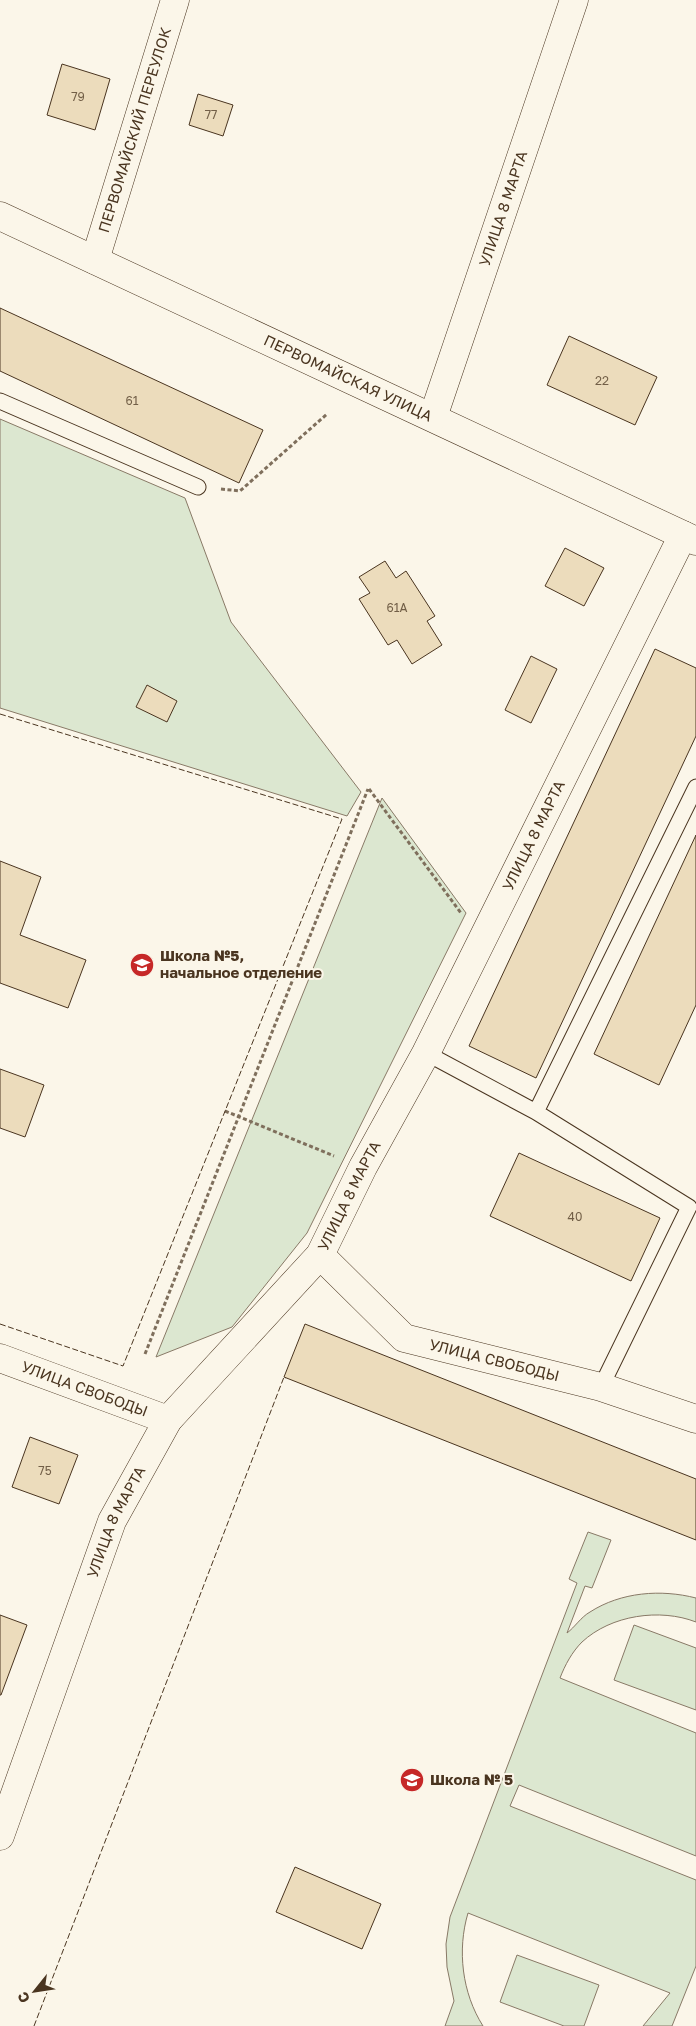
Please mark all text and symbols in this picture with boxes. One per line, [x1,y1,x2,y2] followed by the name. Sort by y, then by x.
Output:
[94,24,174,235] street label: ПЕРВОМАЙСКИЙ ПЕРЕУЛОК
[71,89,85,104] house number: 79
[205,107,217,122] house number: 77
[475,148,530,268] street label: УЛИЦА 8 МАРТА
[261,330,436,425] street label: ПЕРВОМАЙСКАЯ УЛИЦА
[595,373,609,388] house number: 22
[125,393,139,408] house number: 61
[386,600,408,615] house number: 61А
[498,777,568,893] street label: УЛИЦА 8 МАРТА
[160,946,322,981] place label: Школа №5, начальное отделение
[129,952,155,978] school or university icon: Школа №5, начальное отделение
[313,1137,384,1254] street label: УЛИЦА 8 МАРТА
[568,1209,582,1224] house number: 40
[428,1335,561,1384] street label: УЛИЦА СВОБОДЫ
[19,1357,150,1420] street label: УЛИЦА СВОБОДЫ
[38,1463,52,1478] house number: 75
[83,1463,149,1580] street label: УЛИЦА 8 МАРТА
[399,1767,425,1793] school or university icon: Школа № 5
[430,1770,513,1788] place label: Школа № 5
[10,1966,60,2016] north arrow
[13,1989,33,2006] text: С

